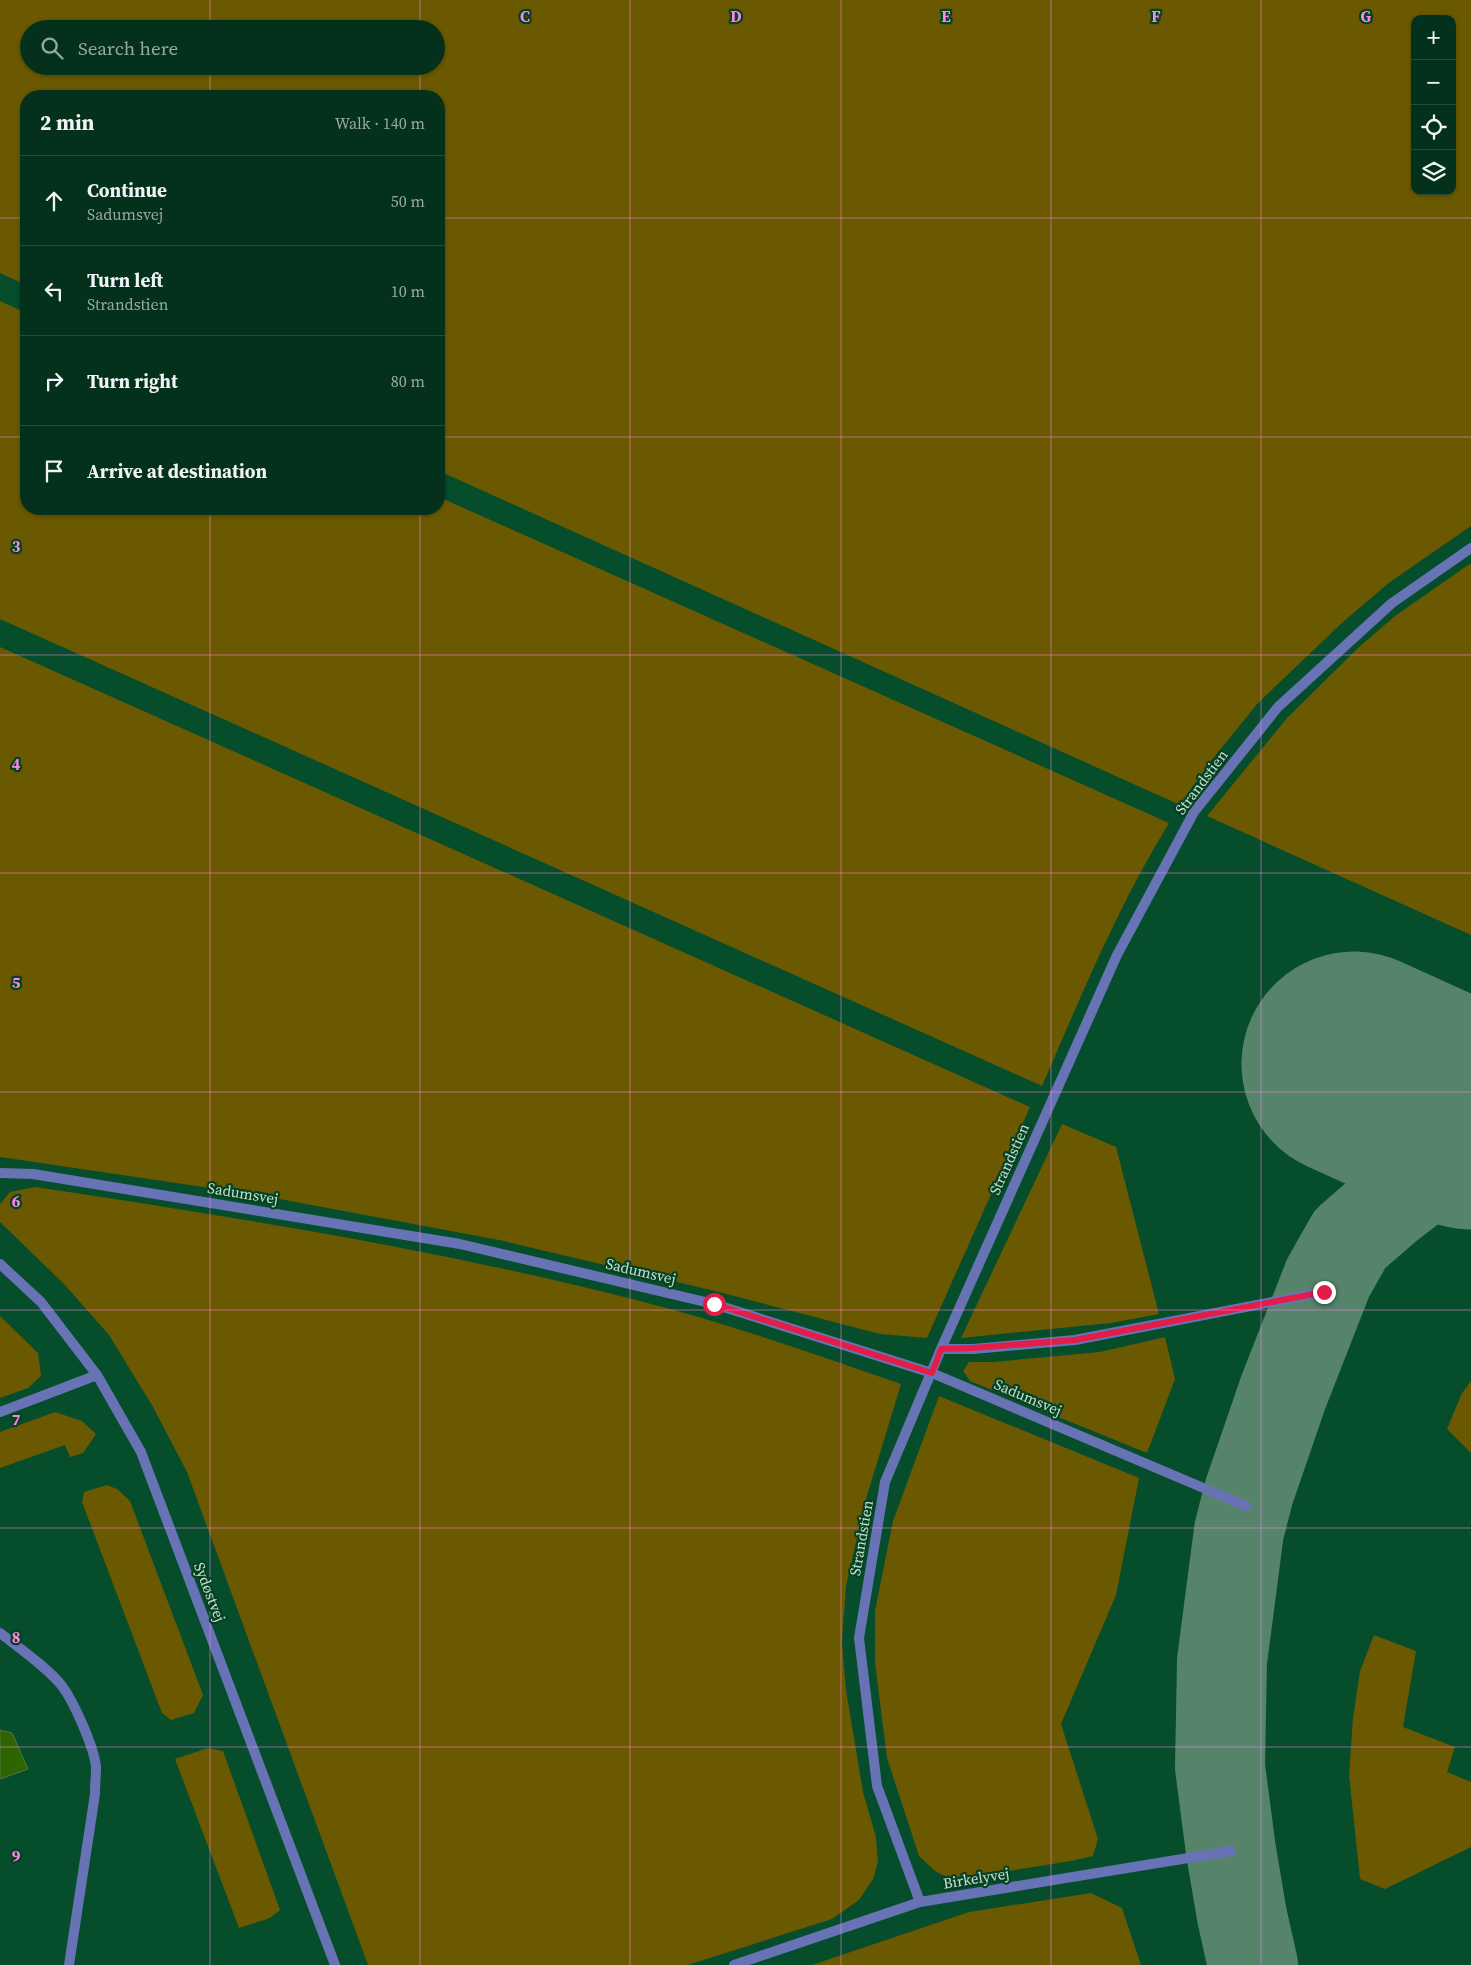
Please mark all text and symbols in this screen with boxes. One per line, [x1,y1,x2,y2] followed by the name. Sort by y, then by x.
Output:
[520,5,530,27] text: C
[730,5,742,27] text: D
[941,5,951,27] text: E
[1151,5,1161,27] text: F
[1361,5,1372,27] text: G
[1411,15,1456,195] map controls
[1411,15,1456,60] button: +
[20,20,445,75] search box
[38,34,66,62] icon: search
[78,35,178,61] text: Search here
[1411,60,1456,105] button: −
[1411,105,1456,150] button: locate
[40,108,95,137] text: 2 min
[335,112,425,134] text: Walk · 140 m
[1411,150,1456,195] button: layers
[87,177,167,203] text: Continue
[40,187,68,215] icon: ahead
[391,190,425,212] text: 50 m
[87,203,163,225] text: Sadumsvej
[87,267,163,293] text: Turn left
[40,277,68,305] icon: left
[391,280,425,302] text: 10 m
[87,293,168,315] text: Strandstien
[40,367,68,395] icon: right
[87,368,178,394] text: Turn right
[391,370,425,392] text: 80 m
[40,457,68,485] icon: arrive
[87,458,267,484] text: Arrive at destination
[12,535,21,557] text: 3
[1170,745,1232,819] street label: Strandstien
[12,753,21,775] text: 4
[12,971,21,993] text: 5
[984,1120,1034,1198] street label: Strandstien
[206,1177,280,1209] street label: Sadumsvej
[12,1190,21,1212] text: 6
[604,1253,678,1289] street label: Sadumsvej
[1313,1281,1336,1304] route end
[703,1293,726,1316] route start
[991,1373,1065,1421] street label: Sadumsvej
[12,1408,21,1430] text: 7
[844,1499,878,1577] street label: Strandstien
[189,1559,231,1625] street label: Sydøstvej
[12,1626,20,1648] text: 8
[12,1845,21,1867] text: 9
[941,1862,1011,1894] street label: Birkelyvej

